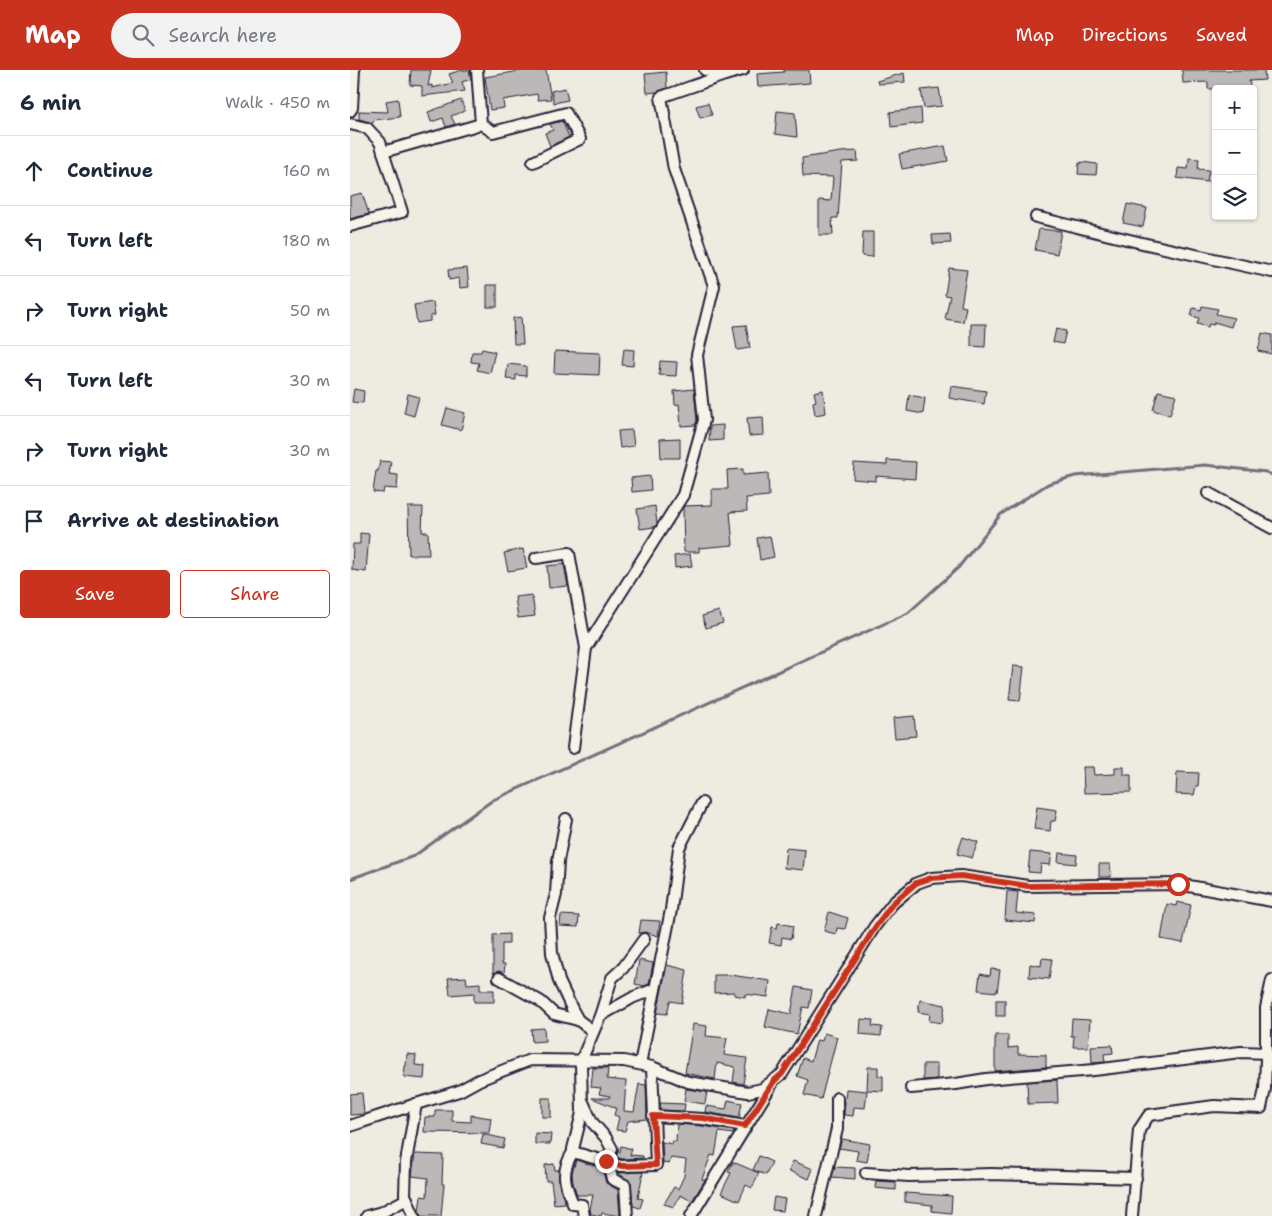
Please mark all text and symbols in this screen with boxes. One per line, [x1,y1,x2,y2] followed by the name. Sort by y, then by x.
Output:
[111,13,461,58] search box
[25,19,81,51] text: Map
[129,21,157,49] icon: search
[169,23,277,48] text: Search here
[1016,23,1054,47] text: Map
[1082,23,1168,47] text: Directions
[1196,23,1247,47] text: Saved
[1212,85,1257,220] map controls
[1212,85,1257,130] button: +
[20,89,81,117] text: 6 min
[225,92,330,113] text: Walk · 450 m
[1212,130,1257,175] button: −
[20,157,48,185] icon: ahead
[67,158,153,183] text: Continue
[283,160,330,181] text: 160 m
[1212,175,1257,220] button: layers
[20,227,48,255] icon: left
[67,228,153,253] text: Turn left
[282,230,330,251] text: 180 m
[20,297,48,325] icon: right
[67,298,168,323] text: Turn right
[290,300,330,321] text: 50 m
[20,367,48,395] icon: left
[67,368,153,393] text: Turn left
[289,370,330,391] text: 30 m
[20,437,48,465] icon: right
[67,438,168,463] text: Turn right
[289,440,330,461] text: 30 m
[20,507,48,535] icon: arrive
[67,508,279,533] text: Arrive at destination
[20,570,170,618] button: Save
[180,570,330,618] button: Share
[1167,873,1190,896] route start
[595,1150,618,1173] route end

